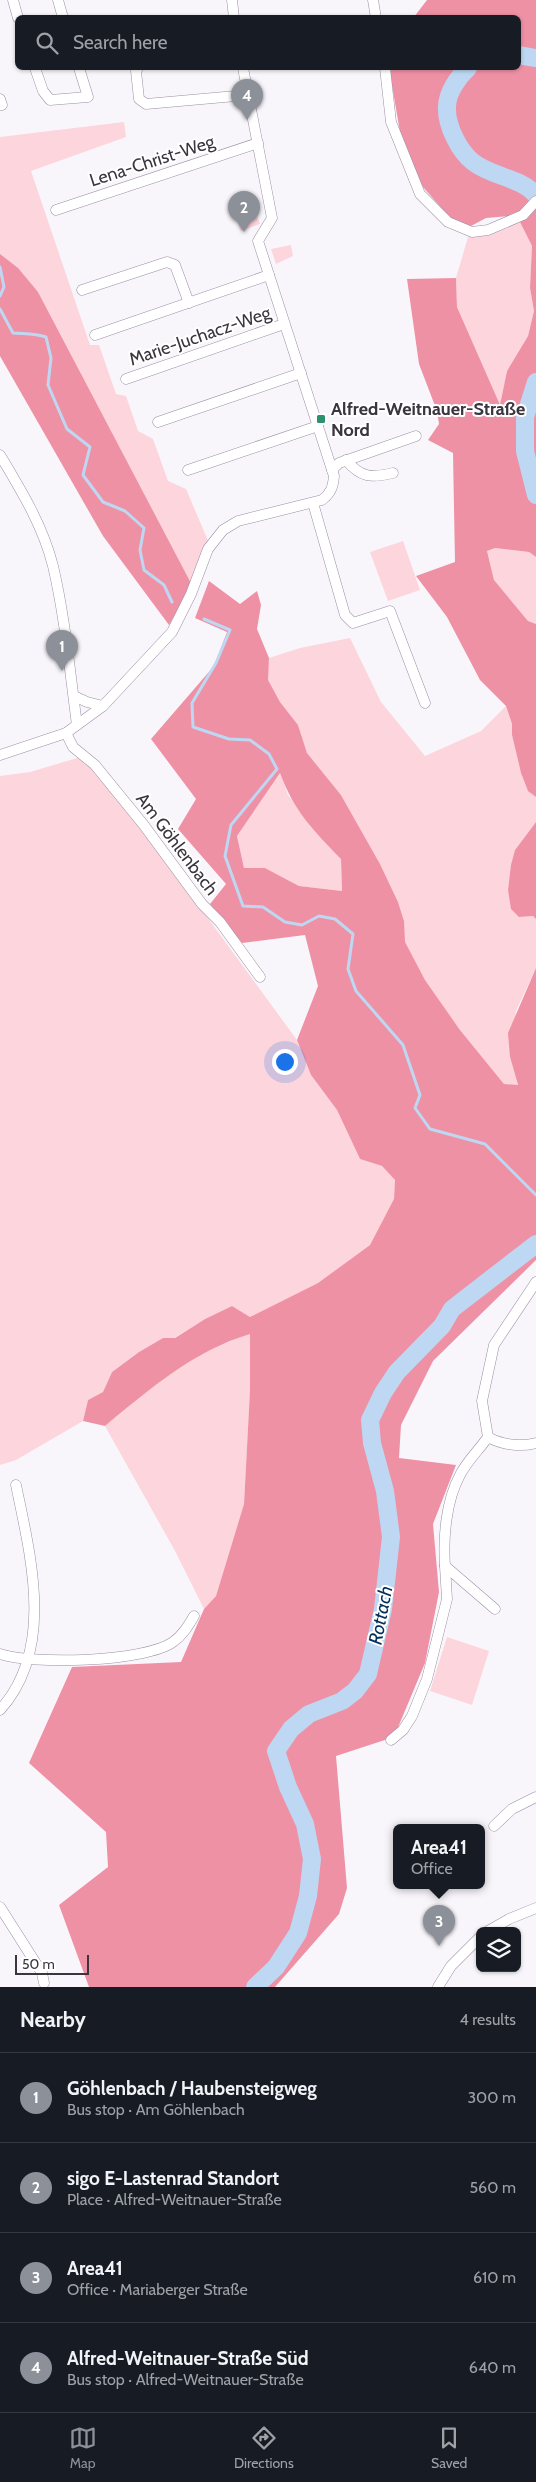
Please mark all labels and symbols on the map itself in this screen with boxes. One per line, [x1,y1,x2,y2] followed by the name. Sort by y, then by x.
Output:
[231,79,263,120] pin: 4
[87,130,218,192] street label: Lena-Christ-Weg
[228,191,260,232] pin: 2
[126,301,275,371] street label: Marie-Juchacz-Weg
[331,398,525,441] place label: Alfred-Weitnauer-Straße Nord
[315,413,327,425] marker: Alfred-Weitnauer-Straße Nord
[46,630,78,671] pin: 1
[131,788,223,900] street label: Am Göhlenbach
[272,1049,298,1075] your location
[364,1584,397,1646] water label: Rottach
[423,1905,455,1946] pin: 3
[15,1952,89,1975] scale bar

